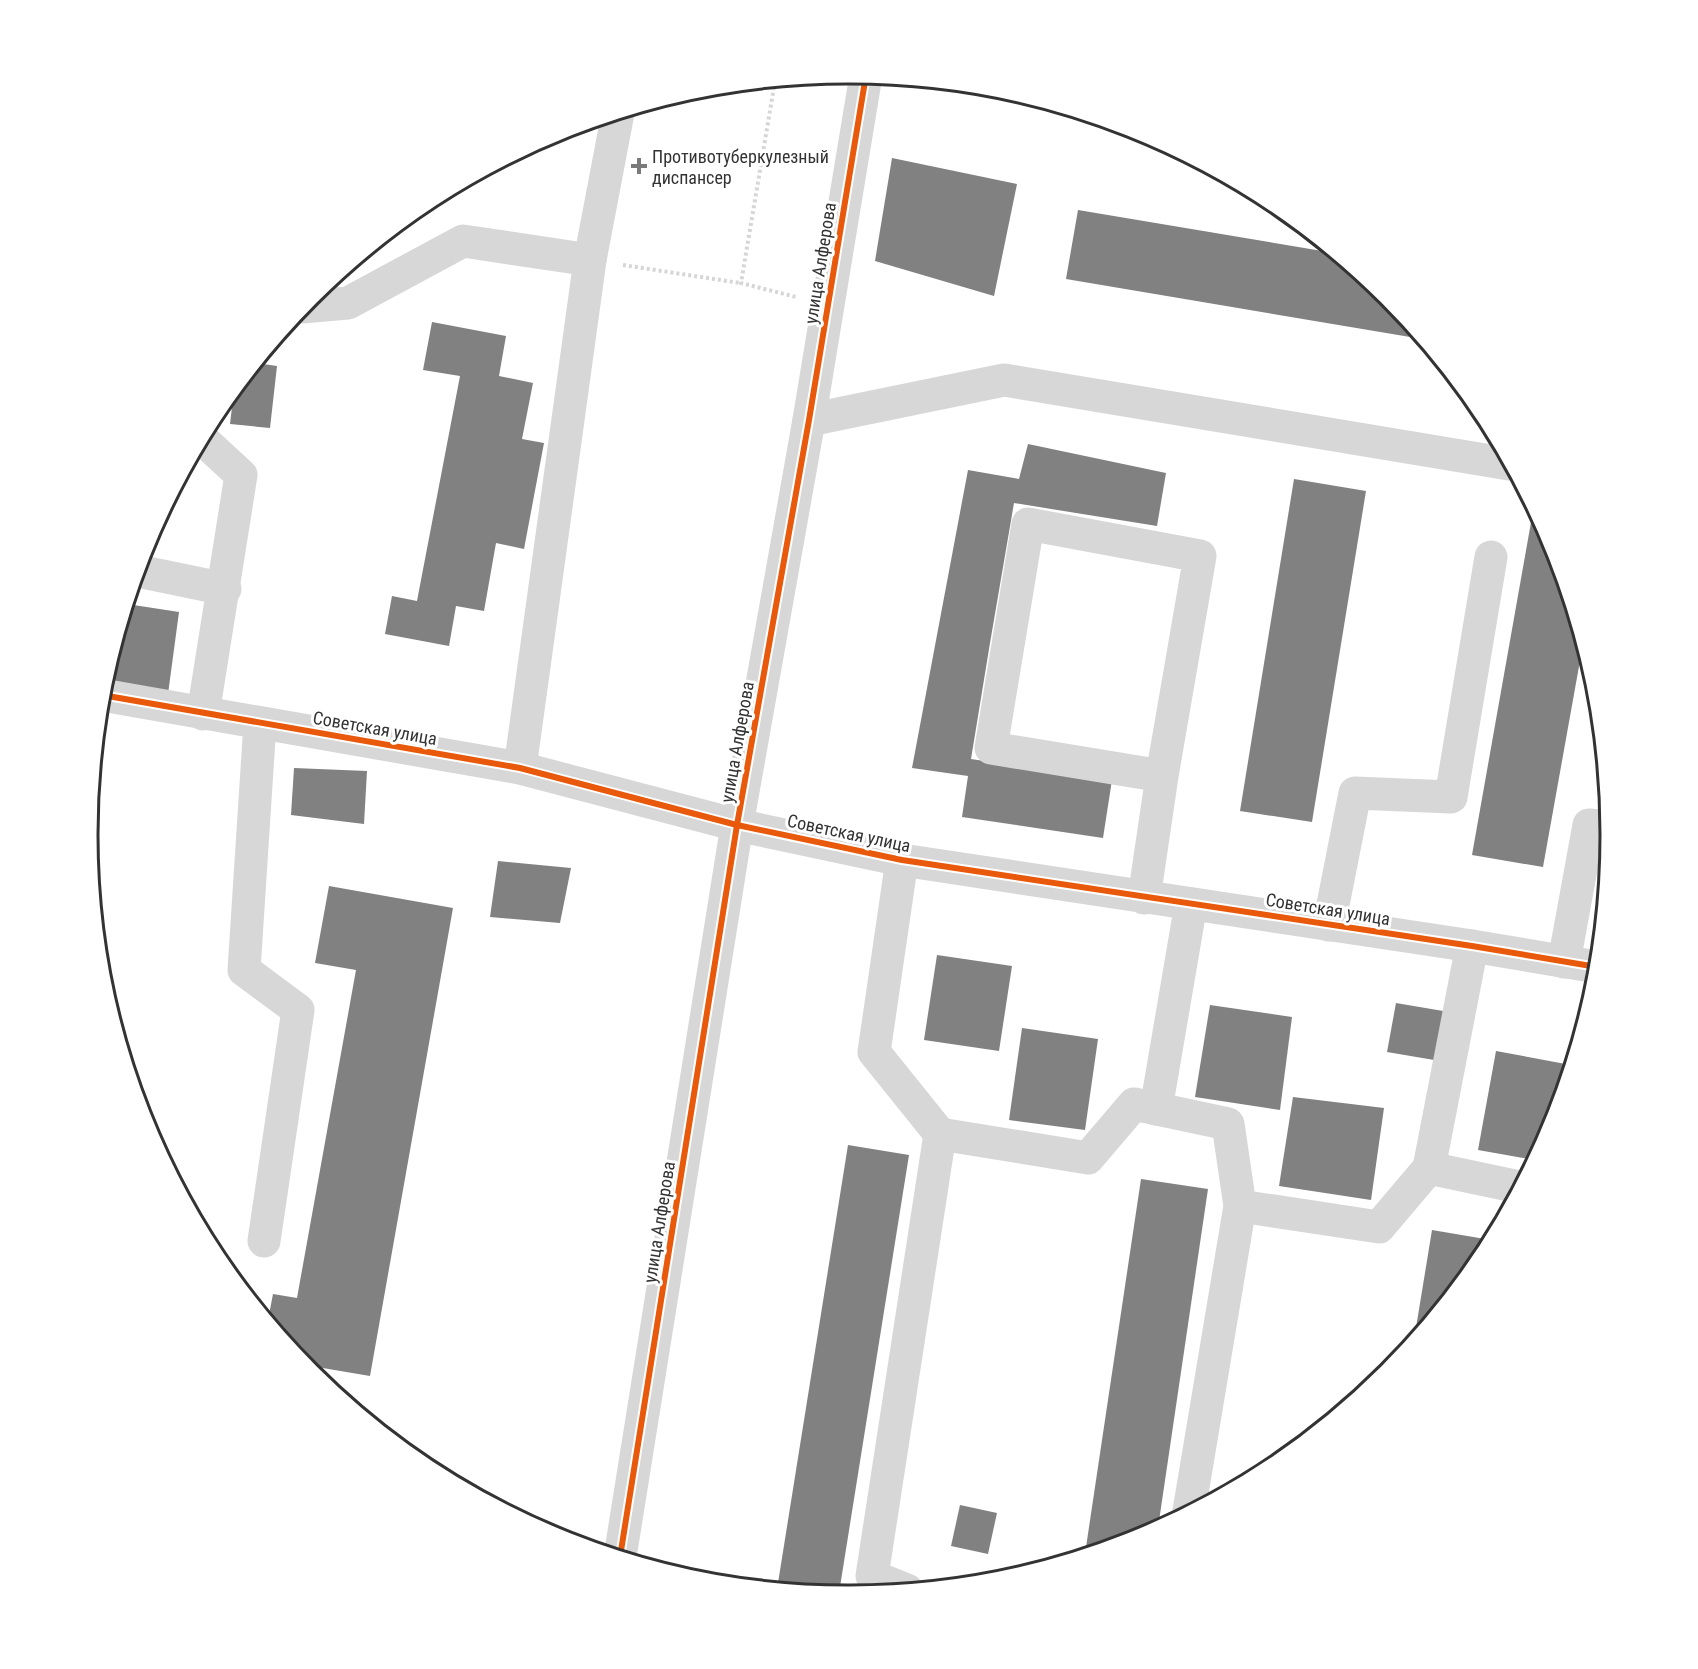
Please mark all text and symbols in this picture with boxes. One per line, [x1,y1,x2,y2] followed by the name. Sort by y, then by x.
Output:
[652,146,829,188] place label: Противотуберкулезный диспансер
[630,157,648,175] marker: Противотуберкулезный диспансер
[800,201,840,325] street label: улица Алферова
[716,680,758,804] street label: улица Алферова
[311,707,439,749] street label: Советская улица
[785,810,913,856] street label: Советская улица
[1264,889,1392,929] street label: Советская улица
[639,1160,679,1284] street label: улица Алферова

